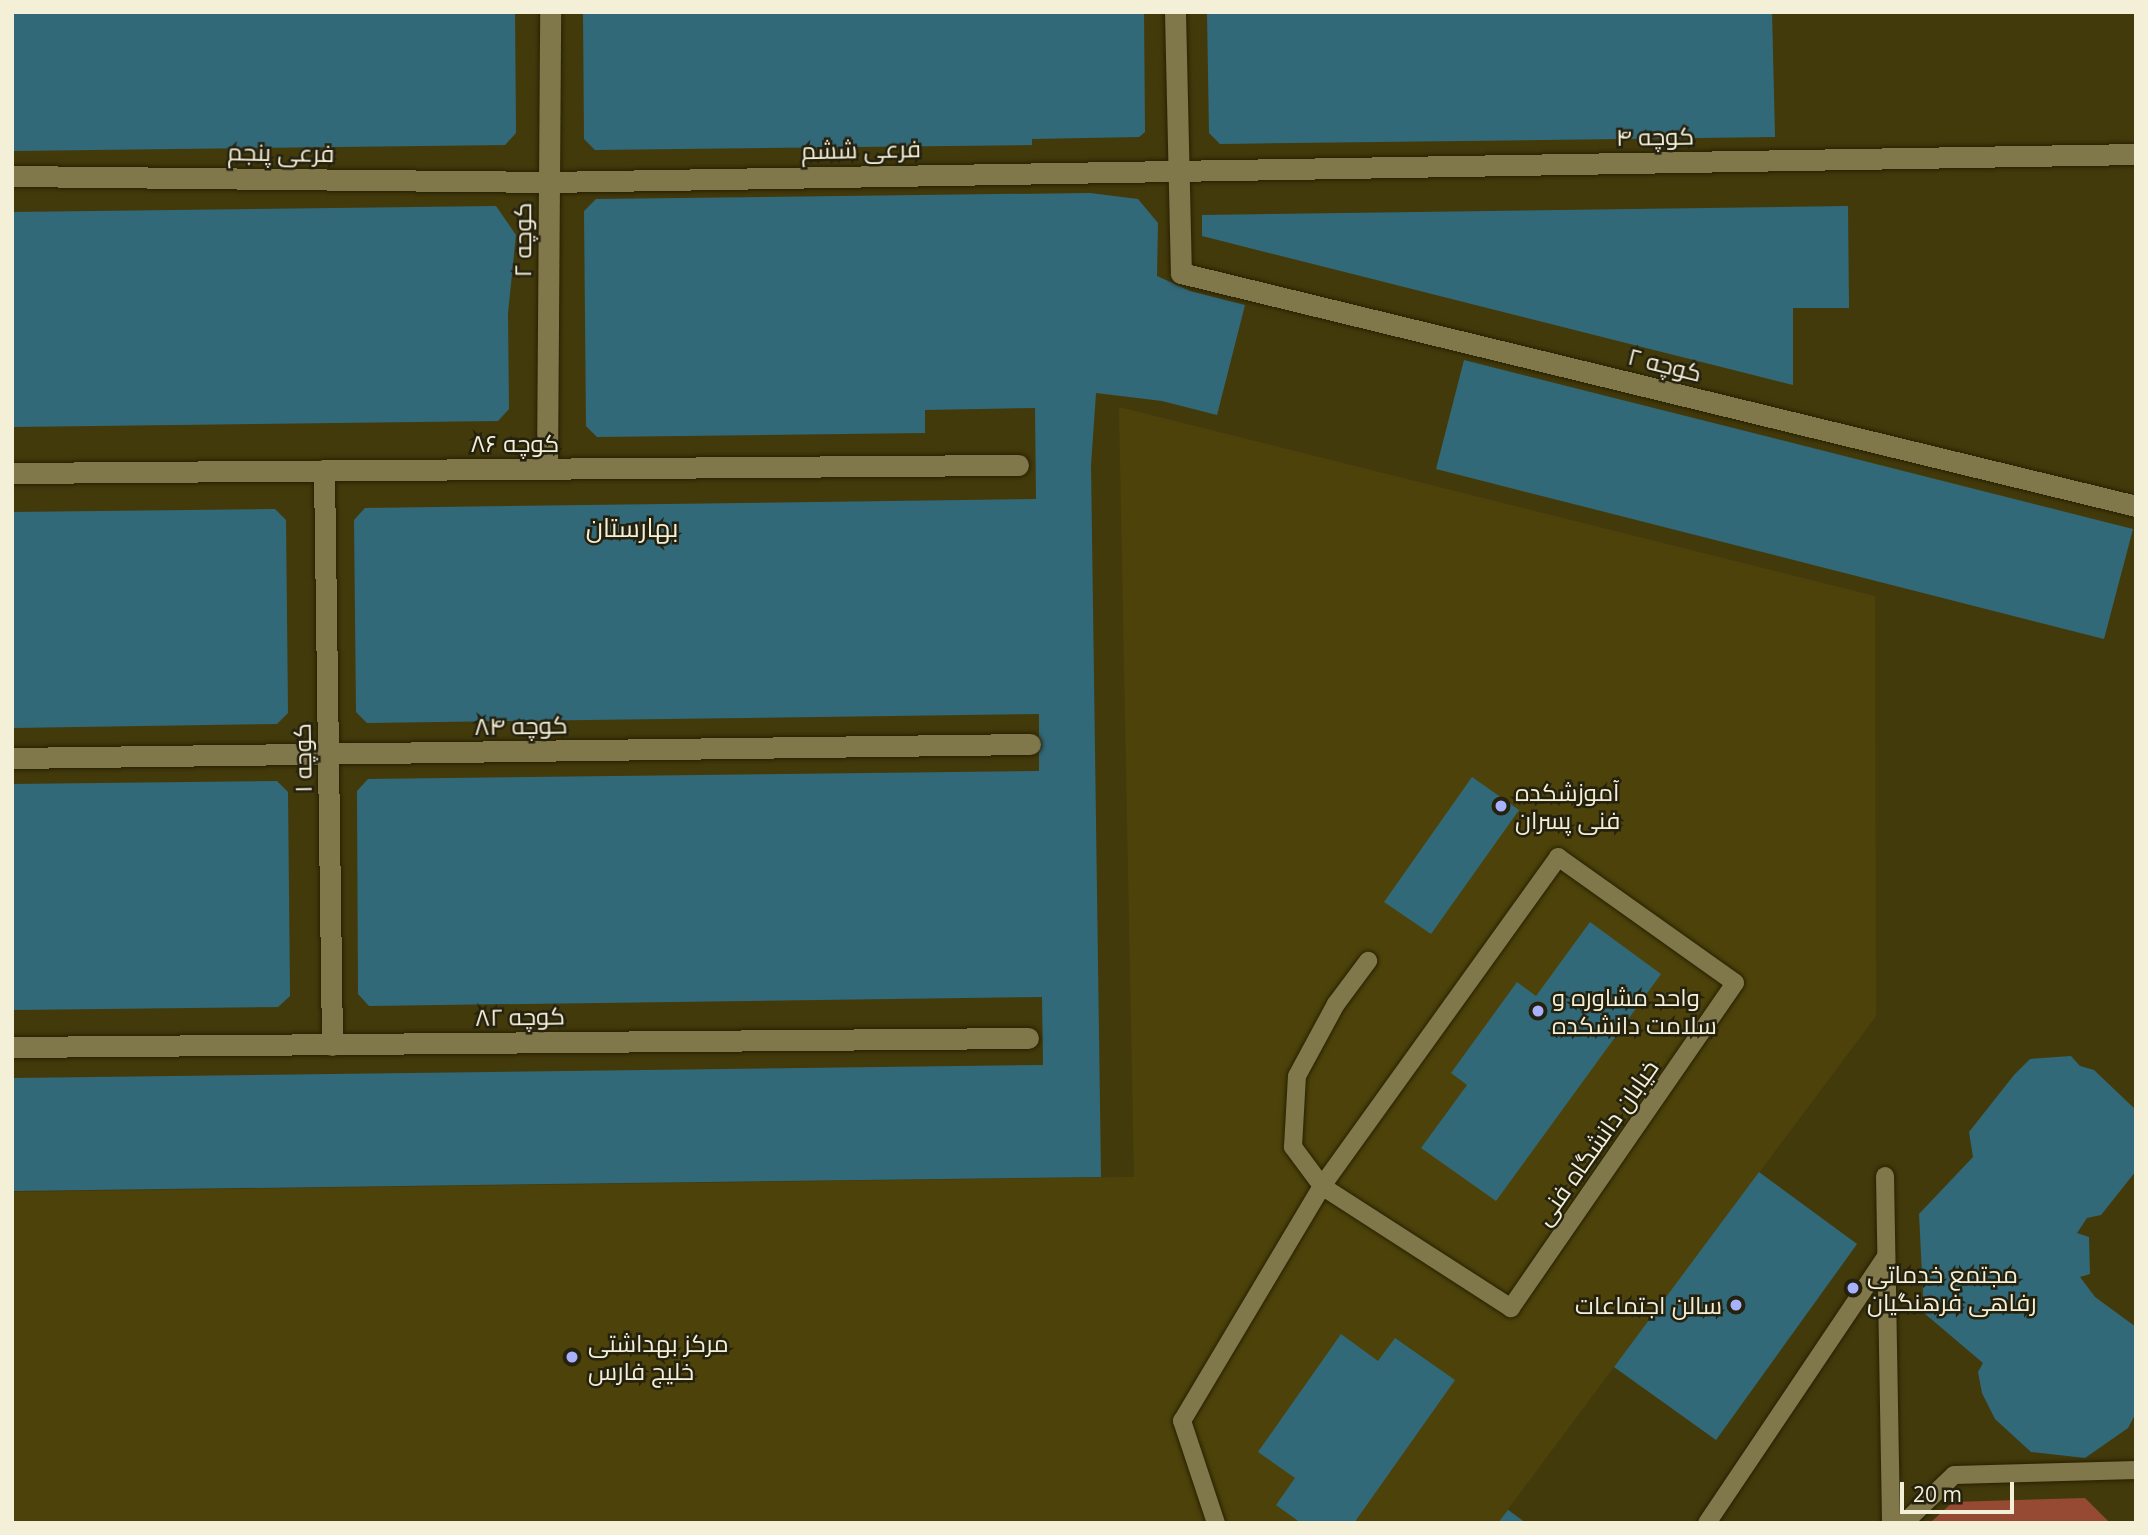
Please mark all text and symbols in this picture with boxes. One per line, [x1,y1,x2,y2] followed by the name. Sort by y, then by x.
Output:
[1616,121,1694,151] street label: کوچه ۴
[801,134,921,164] street label: فرعی ششم
[227,137,335,167] street label: فرعی پنجم
[508,203,536,277] street label: کوچه ۲
[1625,341,1705,387] street label: کوچه ۲
[471,429,559,457] street label: کوچه ۸۶
[586,512,678,544] district label: بهارستان
[474,710,568,740] street label: کوچه ۸۴
[287,723,317,793] street label: کوچه ۱
[1515,778,1620,834] place label: آموزشکده فنی پسران
[1493,798,1509,814] marker: آموزشکده فنی پسران
[1552,983,1717,1039] place label: واحد مشاوره و سلامت دانشکده
[475,1001,565,1031] street label: کوچه ۸۲
[1530,1003,1546,1019] marker: واحد مشاوره و سلامت دانشکده
[1528,1054,1664,1230] street label: خیابان دانشگاه فنی
[1867,1260,2037,1316] place label: مجتمع خدماتی رفاهی فرهنگیان
[1845,1280,1861,1296] marker: مجتمع خدماتی رفاهی فرهنگیان
[1575,1291,1722,1319] place label: سالن اجتماعات
[1728,1297,1744,1313] marker: سالن اجتماعات
[588,1329,729,1385] place label: مرکز بهداشتی خلیج فارس
[562,1347,582,1367] marker: مرکز بهداشتی خلیج فارس
[1903,1468,2017,1512] scale bar
[1913,1480,1962,1508] text: 20 m

